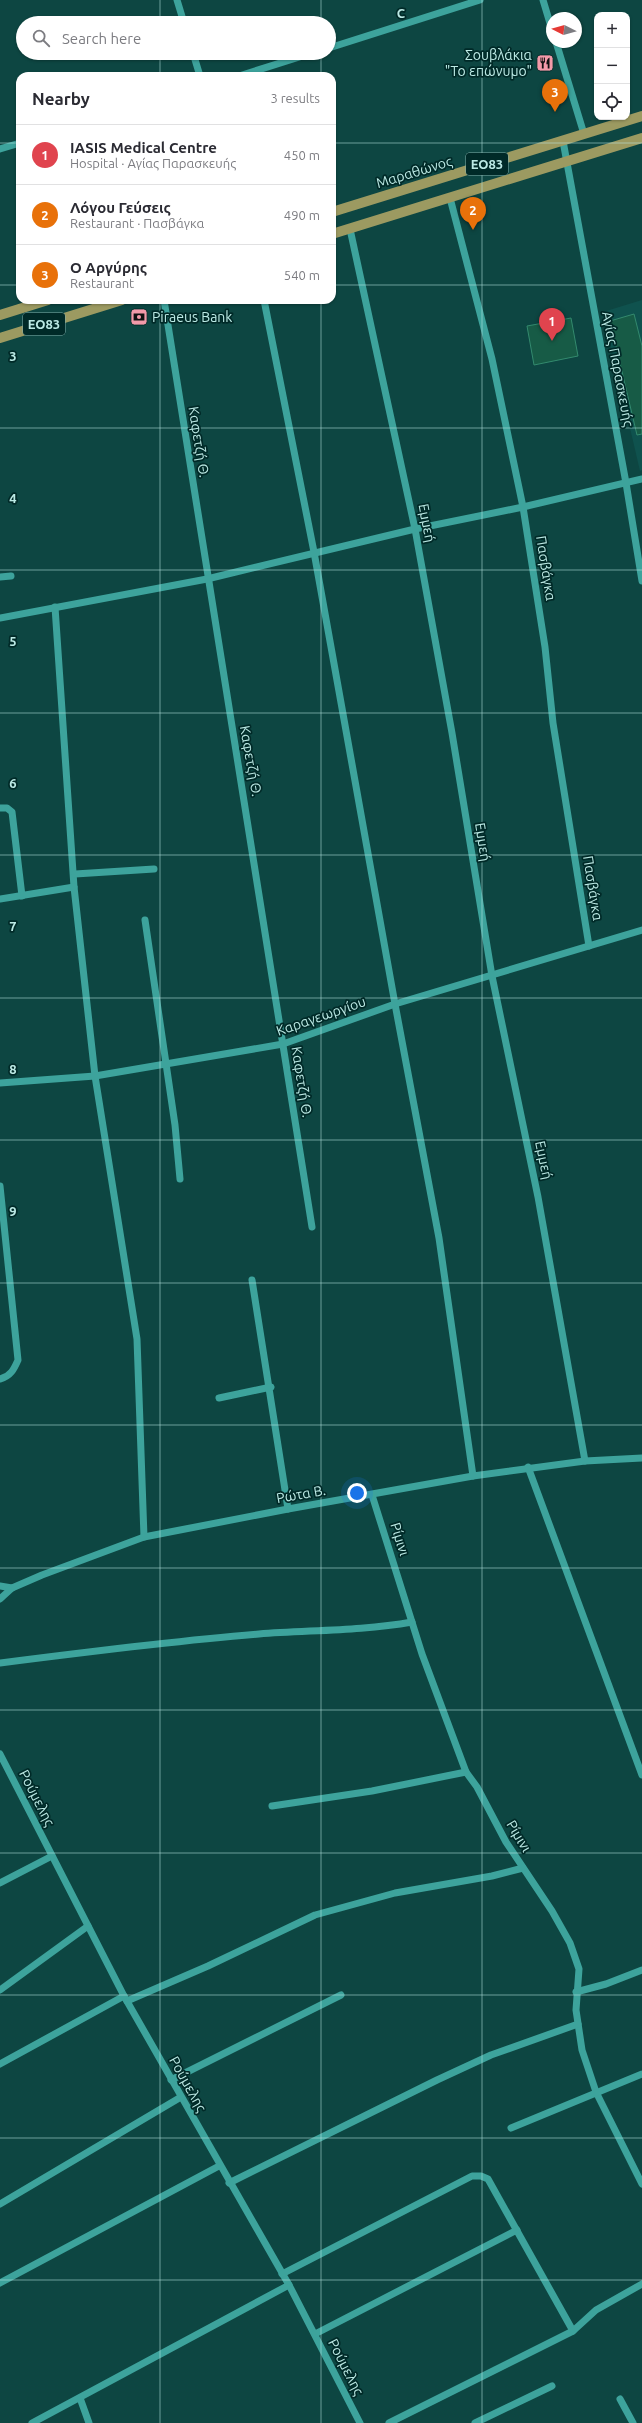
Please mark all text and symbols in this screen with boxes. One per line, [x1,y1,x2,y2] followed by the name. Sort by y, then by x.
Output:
[397,6,406,20] text: C
[546,12,582,48] north arrow
[594,12,630,120] map controls
[594,12,630,48] button: +
[16,16,336,60] search box
[30,27,52,49] icon: search
[62,30,141,47] text: Search here
[445,47,533,79] place label: Σουβλάκια "Το επώνυμο"
[594,48,630,84] button: −
[535,53,555,73] restaurant icon: Σουβλάκια "Το επώνυμο"
[542,79,568,112] pin: 3
[594,84,630,120] button: locate
[32,89,90,108] text: Nearby
[270,91,320,105] text: 3 results
[70,139,217,156] text: IASIS Medical Centre
[41,148,49,162] text: 1
[284,148,320,162] text: 450 m
[374,153,455,191] street label: Μαραθώνος
[466,153,508,175] road number: ΕΟ83
[70,156,236,170] text: Hospital · Αγίας Παρασκευής
[460,197,486,230] pin: 2
[70,199,171,216] text: Λόγου Γεύσεις
[41,208,49,222] text: 2
[284,208,320,222] text: 490 m
[70,216,204,230] text: Restaurant · Πασβάγκα
[70,259,147,276] text: Ο Αργύρης
[41,268,49,282] text: 3
[284,268,320,282] text: 540 m
[70,276,134,290] text: Restaurant
[129,307,149,327] bank icon: Piraeus Bank
[539,308,565,341] pin: 1
[152,309,232,325] place label: Piraeus Bank
[599,310,637,429] street label: Αγίας Παρασκευής
[23,313,65,335] road number: ΕΟ83
[9,349,17,363] text: 3
[185,405,213,479] street label: Καφετζή Θ.
[9,491,17,505] text: 4
[415,502,439,544] street label: Εμμεή
[533,534,559,602] street label: Πασβάγκα
[9,634,17,648] text: 5
[237,724,265,798] street label: Καφετζή Θ.
[9,776,17,790] text: 6
[472,822,494,862] street label: Εμμεή
[580,854,606,922] street label: Πασβάγκα
[9,919,17,933] text: 7
[274,993,368,1039] street label: Καραγεωργίου
[288,1045,316,1119] street label: Καφετζή Θ.
[9,1062,17,1076] text: 8
[532,1139,556,1181] street label: Εμμεή
[9,1204,17,1218] text: 9
[275,1482,327,1506] street label: Ρώτα Β.
[347,1483,367,1503] your location
[387,1520,413,1558] street label: Ρίμινι
[16,1767,58,1829] street label: Ρούμελης
[503,1817,535,1855] street label: Ρίμινι
[166,2053,210,2115] street label: Ρούμελης
[325,2336,367,2398] street label: Ρούμελης

